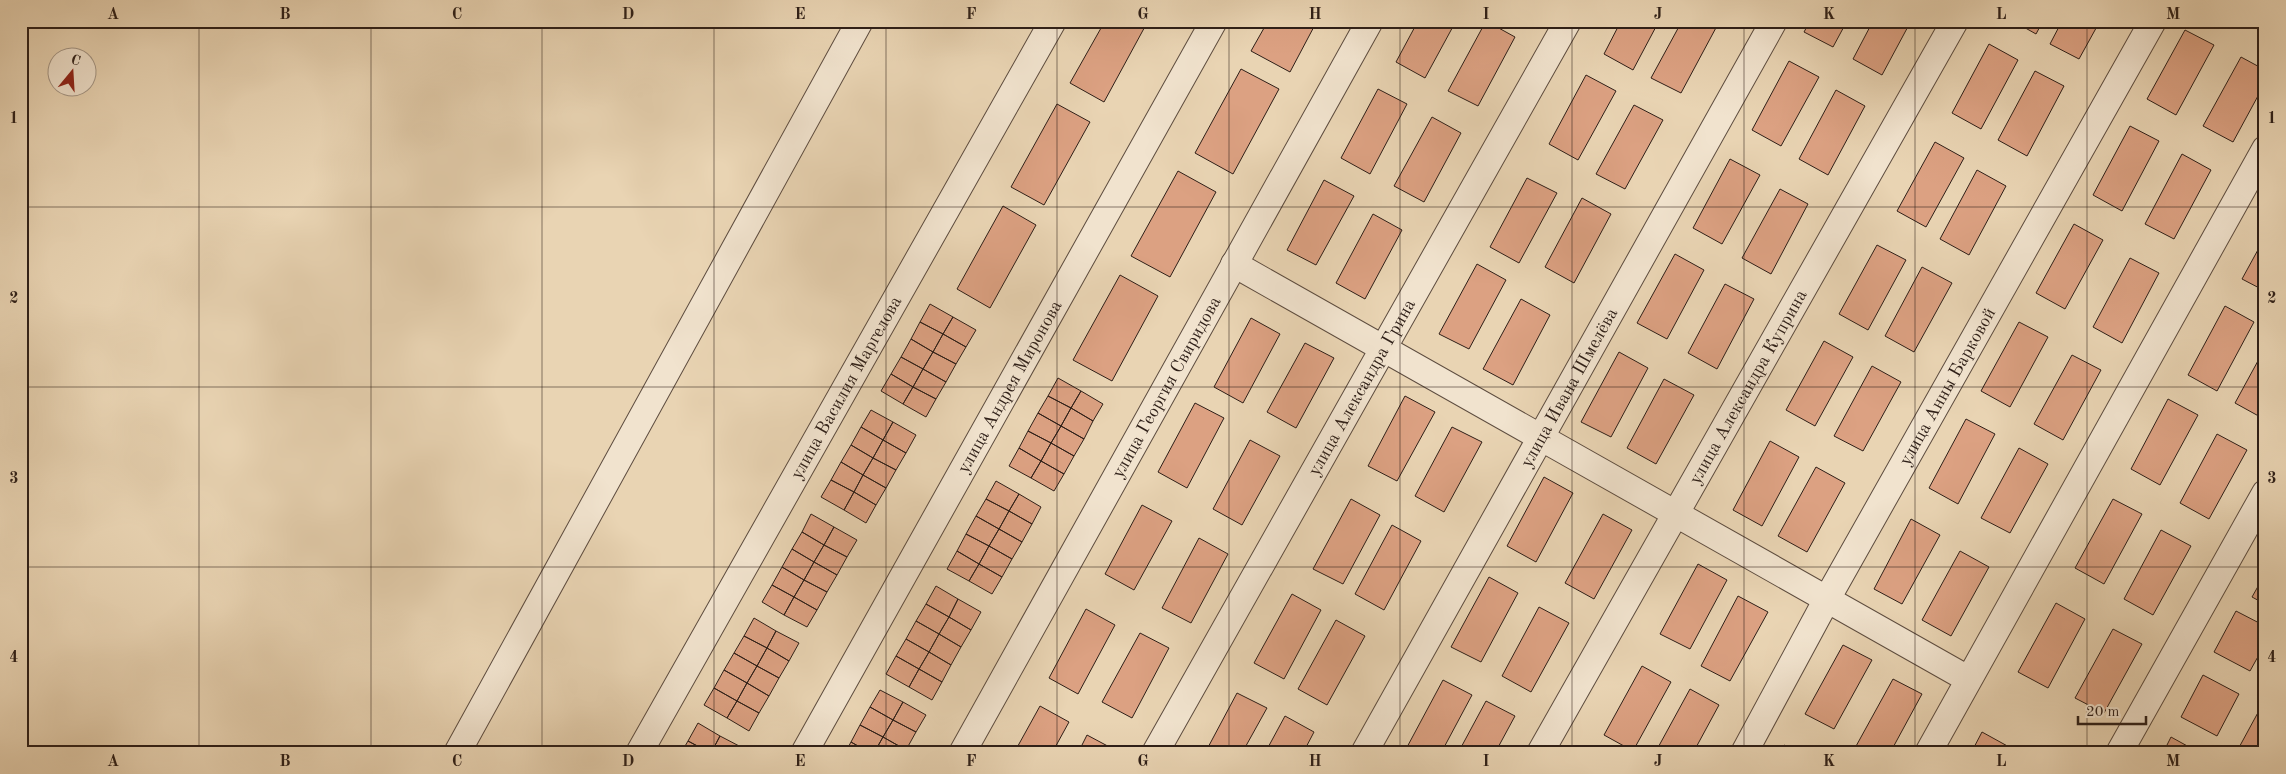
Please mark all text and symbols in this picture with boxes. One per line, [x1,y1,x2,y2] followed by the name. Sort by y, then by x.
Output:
[107,7,119,23] text: A
[279,7,291,23] text: B
[452,7,462,23] text: C
[622,7,634,23] text: D
[794,7,806,23] text: E
[966,7,977,23] text: F
[1137,7,1149,23] text: G
[1308,7,1322,23] text: H
[1482,7,1490,23] text: I
[1654,7,1663,23] text: J
[1823,7,1835,23] text: K
[1996,7,2007,23] text: L
[2166,7,2180,23] text: M
[48,48,98,98] north arrow
[69,53,82,69] text: С
[9,111,19,127] text: 1
[2267,111,2277,127] text: 1
[1686,287,1811,488] street label: улица Александра Куприна
[9,291,19,307] text: 2
[2267,291,2277,307] text: 2
[788,293,906,483] street label: улица Василия Маргелова
[1109,294,1225,481] street label: улица Георгия Свиридова
[1305,296,1419,479] street label: улица Александра Грина
[955,297,1066,477] street label: улица Андрея Миронова
[1518,305,1621,471] street label: улица Ивана Шмелёва
[1896,305,1999,469] street label: улица Анны Барковой
[9,471,19,487] text: 3
[2267,471,2277,487] text: 3
[9,650,19,666] text: 4
[2267,650,2277,666] text: 4
[2078,694,2146,726] scale bar
[2086,705,2120,720] text: 20 m
[107,754,119,770] text: A
[279,754,291,770] text: B
[452,754,462,770] text: C
[622,754,634,770] text: D
[794,754,806,770] text: E
[966,754,977,770] text: F
[1137,754,1149,770] text: G
[1308,754,1322,770] text: H
[1482,754,1490,770] text: I
[1654,754,1663,770] text: J
[1823,754,1835,770] text: K
[1996,754,2007,770] text: L
[2166,754,2180,770] text: M

